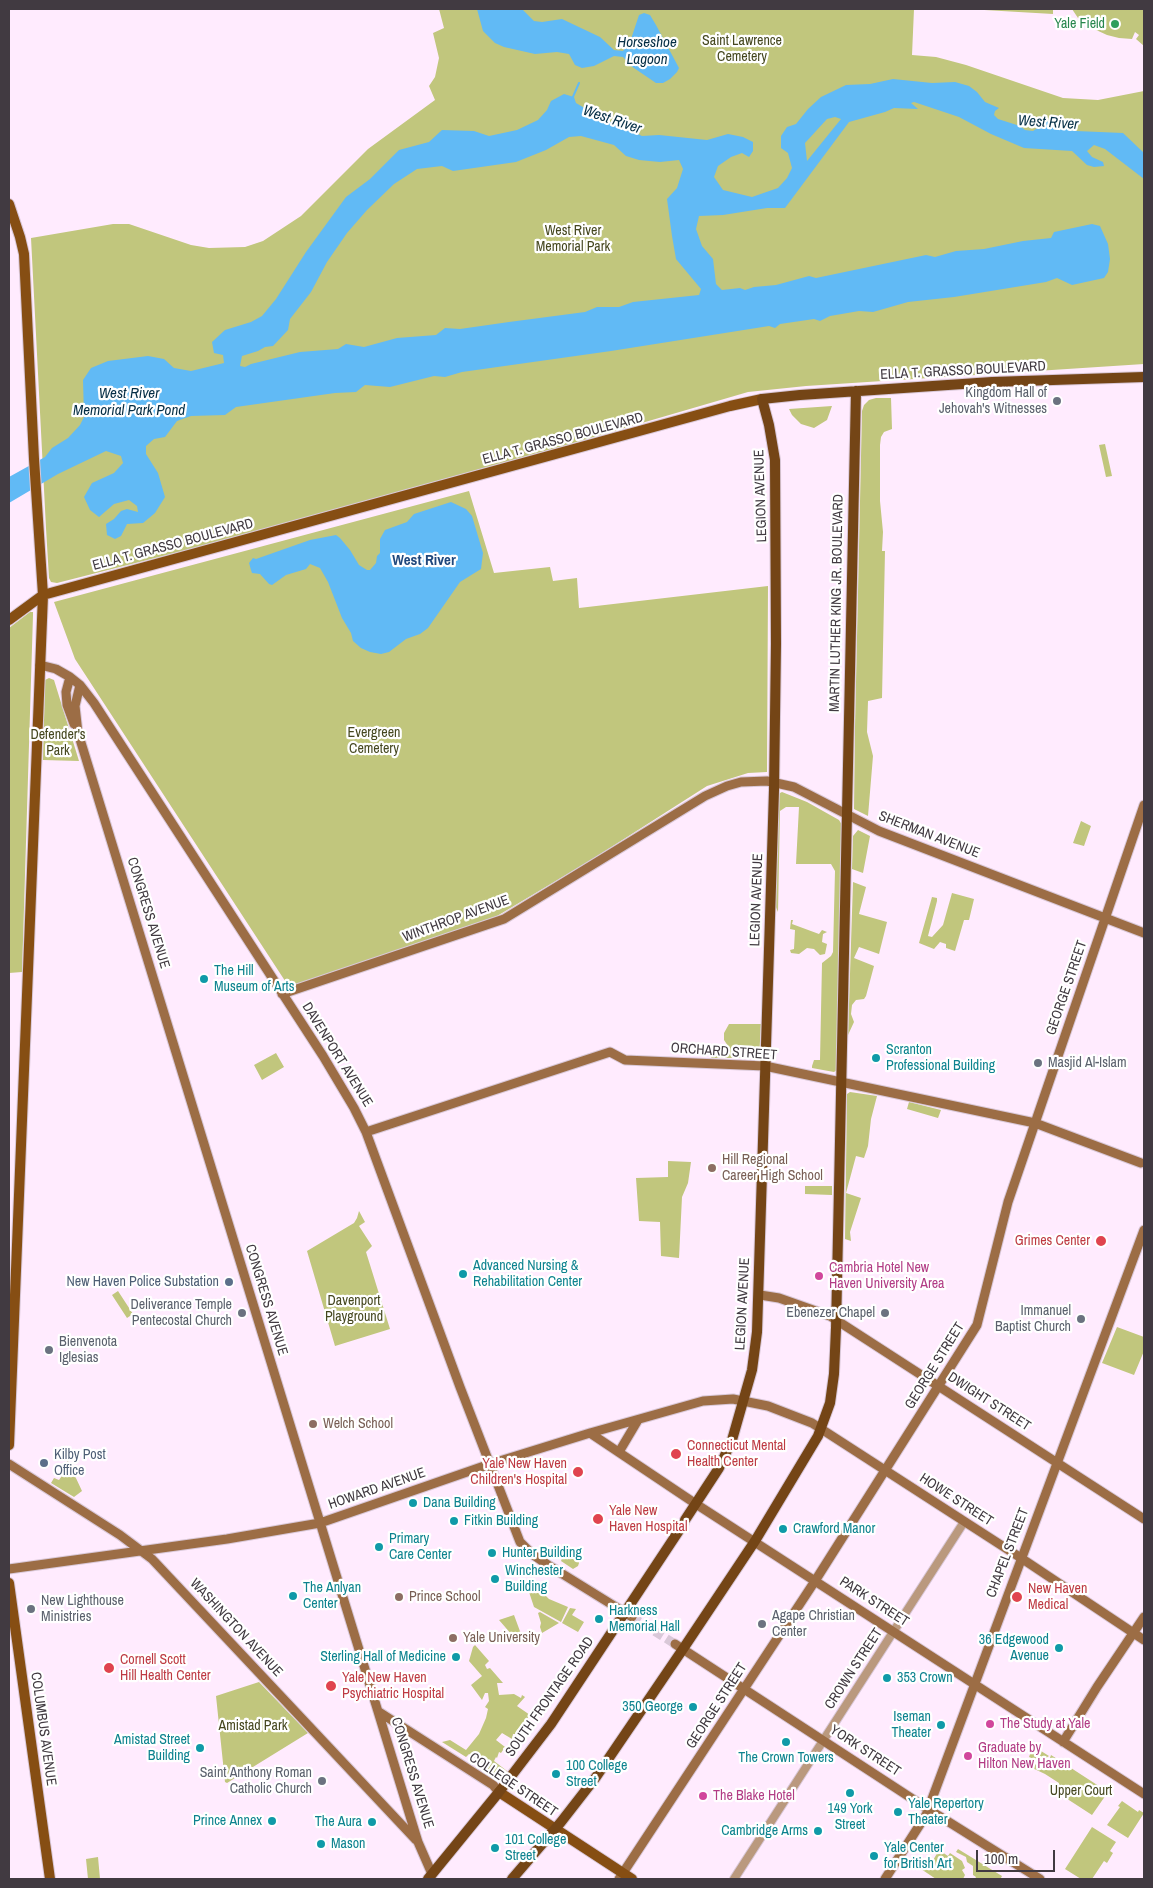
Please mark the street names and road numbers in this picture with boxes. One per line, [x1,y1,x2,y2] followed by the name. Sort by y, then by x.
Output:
[880,358,1046,384] street label: ELLA T. GRASSO BOULEVARD
[481,409,645,469] street label: ELLA T. GRASSO BOULEVARD
[751,449,771,543] street label: LEGION AVENUE
[827,494,847,712] street label: MARTIN LUTHER KING JR. BOULEVARD
[91,515,255,575] street label: ELLA T. GRASSO BOULEVARD
[876,808,982,862] street label: SHERMAN AVENUE
[747,853,767,947] street label: LEGION AVENUE
[123,855,173,971] street label: CONGRESS AVENUE
[400,892,512,946] street label: WINTHROP AVENUE
[1043,939,1091,1037] street label: GEORGE STREET
[298,1000,376,1110] street label: DAVENPORT AVENUE
[670,1040,778,1064] street label: ORCHARD STREET
[241,1242,291,1358] street label: CONGRESS AVENUE
[732,1257,754,1351] street label: LEGION AVENUE
[902,1320,968,1412] street label: GEORGE STREET
[945,1369,1033,1435] street label: DWIGHT STREET
[326,1465,428,1513] street label: HOWARD AVENUE
[916,1470,996,1530] street label: HOWE STREET
[983,1506,1033,1600] street label: CHAPEL STREET
[836,1573,912,1631] street label: PARK STREET
[186,1575,286,1681] street label: WASHINGTON AVENUE
[822,1625,886,1713] street label: CROWN STREET
[502,1634,598,1760] street label: SOUTH FRONTAGE ROAD
[683,1660,751,1752] street label: GEORGE STREET
[27,1671,59,1787] street label: COLUMBUS AVENUE
[387,1715,437,1831] street label: CONGRESS AVENUE
[826,1722,904,1780] street label: YORK STREET
[466,1749,560,1821] street label: COLLEGE STREET

